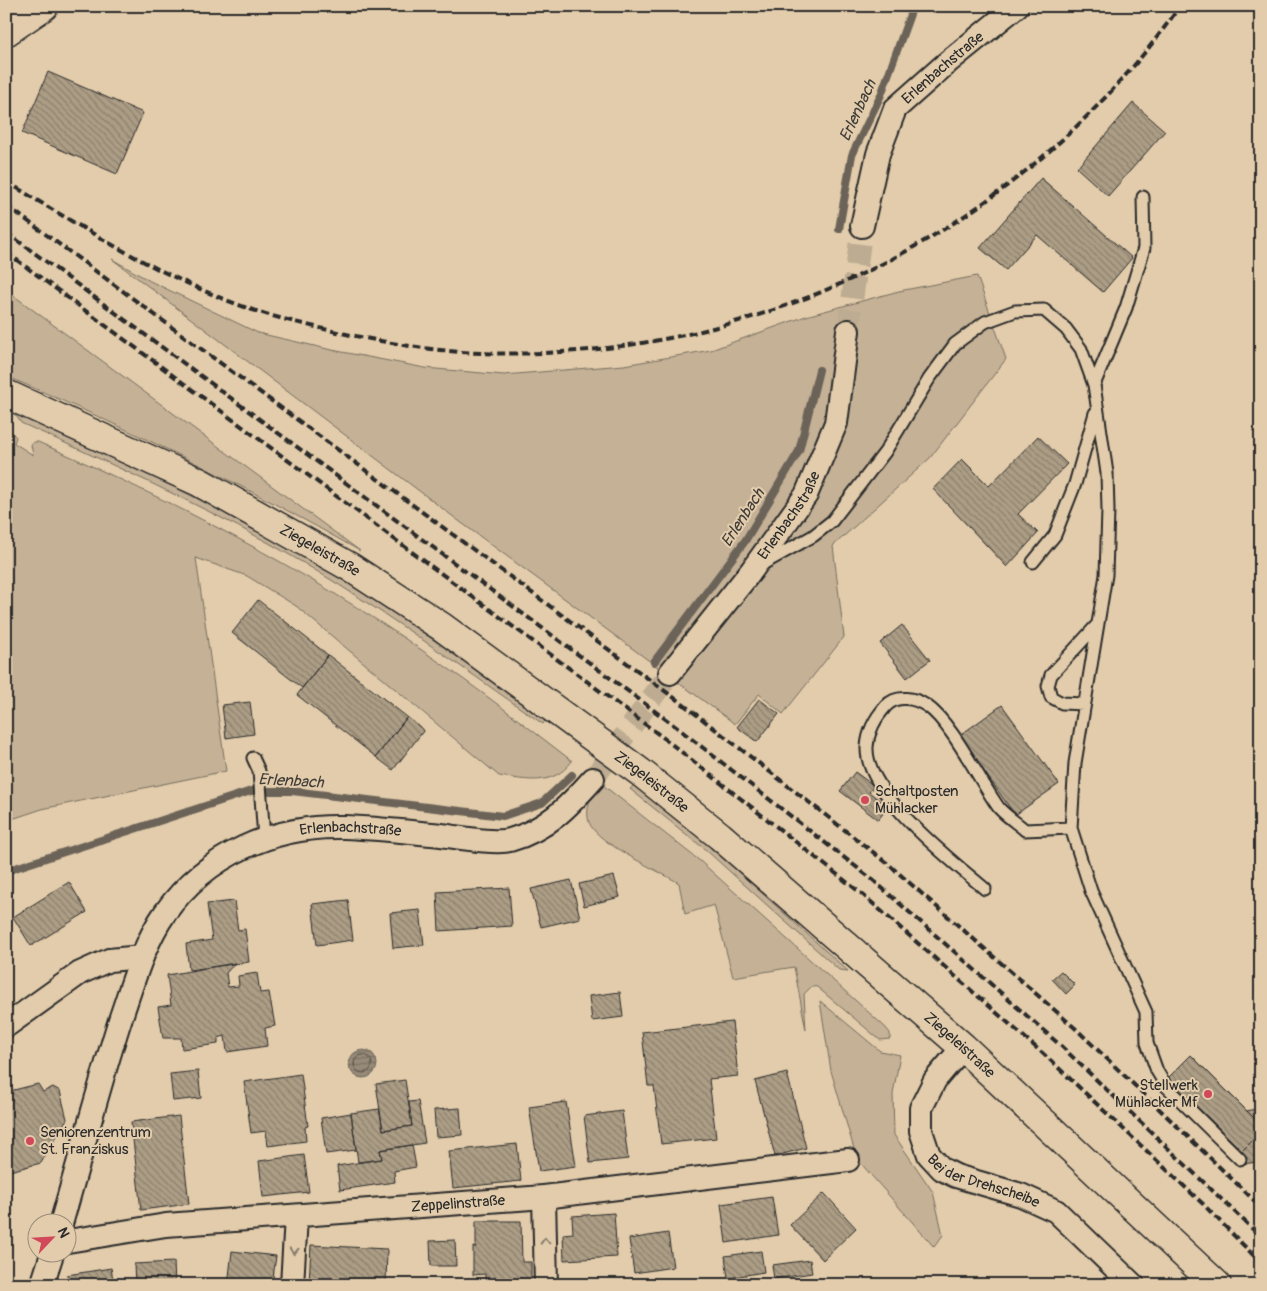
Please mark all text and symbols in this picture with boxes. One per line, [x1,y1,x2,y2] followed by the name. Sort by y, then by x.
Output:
[898,27,988,108] street label: Erlenbachstraße
[835,75,881,144] water label: Erlenbach
[754,468,825,563] street label: Erlenbachstraße
[717,483,770,550] water label: Erlenbach
[276,520,364,581] street label: Ziegeleistraße
[610,747,693,818] street label: Ziegeleistraße
[258,769,326,793] water label: Erlenbach
[875,782,958,818] place label: Schaltposten Mühlacker
[859,794,871,806] marker: Schaltposten Mühlacker
[298,818,403,841] street label: Erlenbachstraße
[920,1008,999,1083] street label: Ziegeleistraße
[1115,1076,1199,1112] place label: Stellwerk Mühlacker Mf
[1202,1088,1214,1100] marker: Stellwerk Mühlacker Mf
[40,1123,151,1159] place label: Seniorenzentrum St. Franziskus
[24,1135,36,1147] marker: Seniorenzentrum St. Franziskus
[923,1150,1043,1213] street label: Bei der Drehscheibe
[410,1191,506,1217] street label: Zeppelinstraße
[28,1214,78,1264] north arrow
[54,1225,73,1241] text: N
[540,1237,550,1244] one-way arrow
[288,1247,299,1255] one-way arrow

